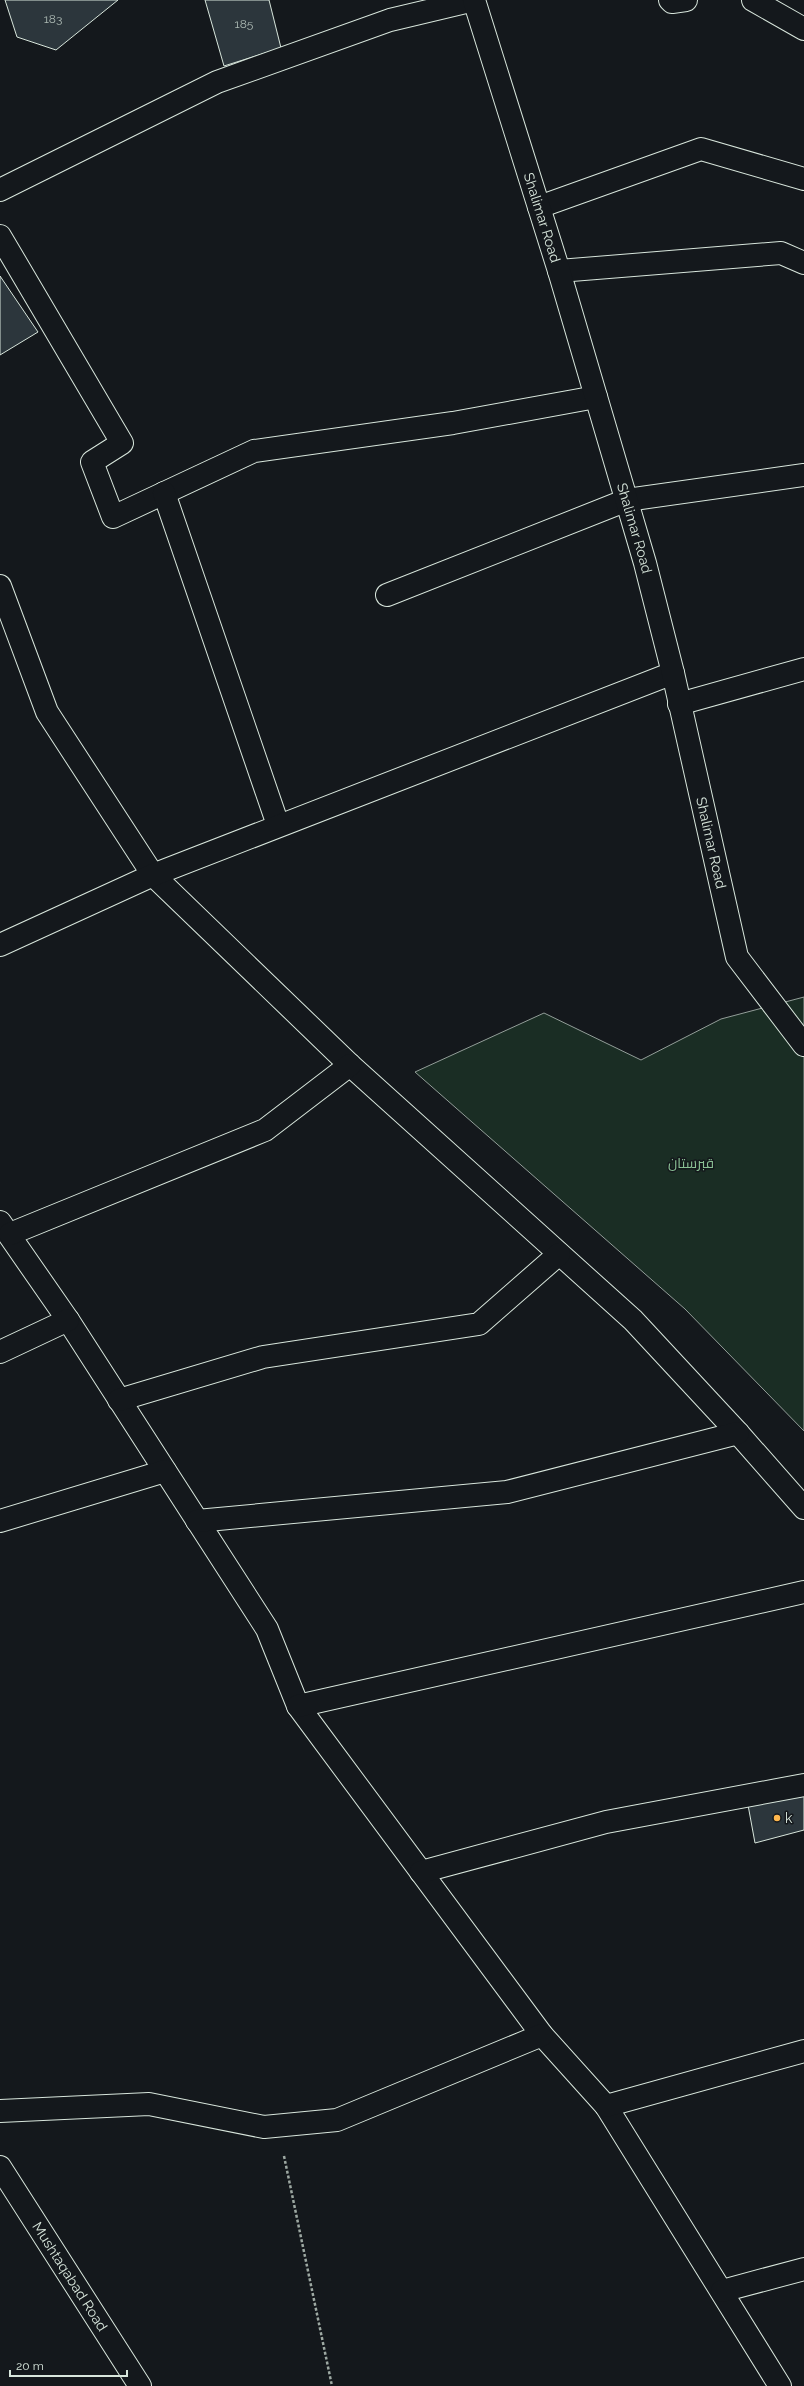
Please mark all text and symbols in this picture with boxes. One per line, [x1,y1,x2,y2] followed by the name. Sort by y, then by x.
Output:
[44,12,62,26] house number: 183
[235,17,254,31] house number: 185
[521,171,564,265] street label: Shalimar Road
[614,481,655,575] street label: Shalimar Road
[693,795,729,890] street label: Shalimar Road
[668,1155,714,1171] park label: قبرستان
[785,1810,793,1826] place label: k
[772,1813,782,1823] marker: k
[29,2219,111,2334] street label: Mushtaqabad Road
[10,2352,127,2378] scale bar
[16,2359,44,2373] text: 20 m

